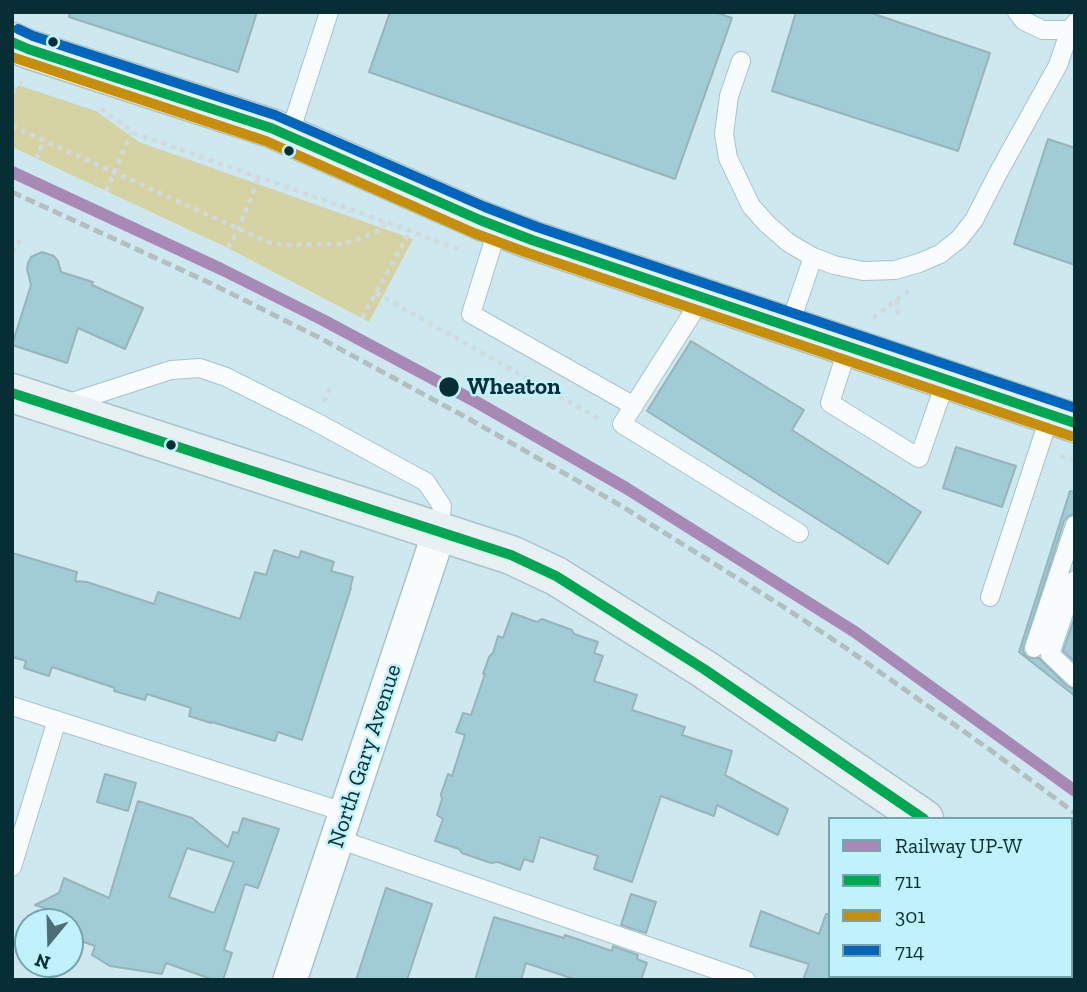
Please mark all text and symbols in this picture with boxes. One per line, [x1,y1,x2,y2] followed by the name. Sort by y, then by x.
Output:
[46,35,60,49] unlabelled marker
[282,144,296,158] unlabelled marker
[467,373,561,401] place label: Wheaton
[437,375,461,399] marker: Wheaton
[164,438,178,452] unlabelled marker
[322,661,408,851] street label: North Gary Avenue
[828,817,1073,978] legend
[895,833,1022,858] text: Railway UP-W
[895,868,921,893] text: 711
[895,903,925,928] text: 301
[14,908,84,978] north arrow
[895,938,924,963] text: 714
[32,948,53,975] text: N

